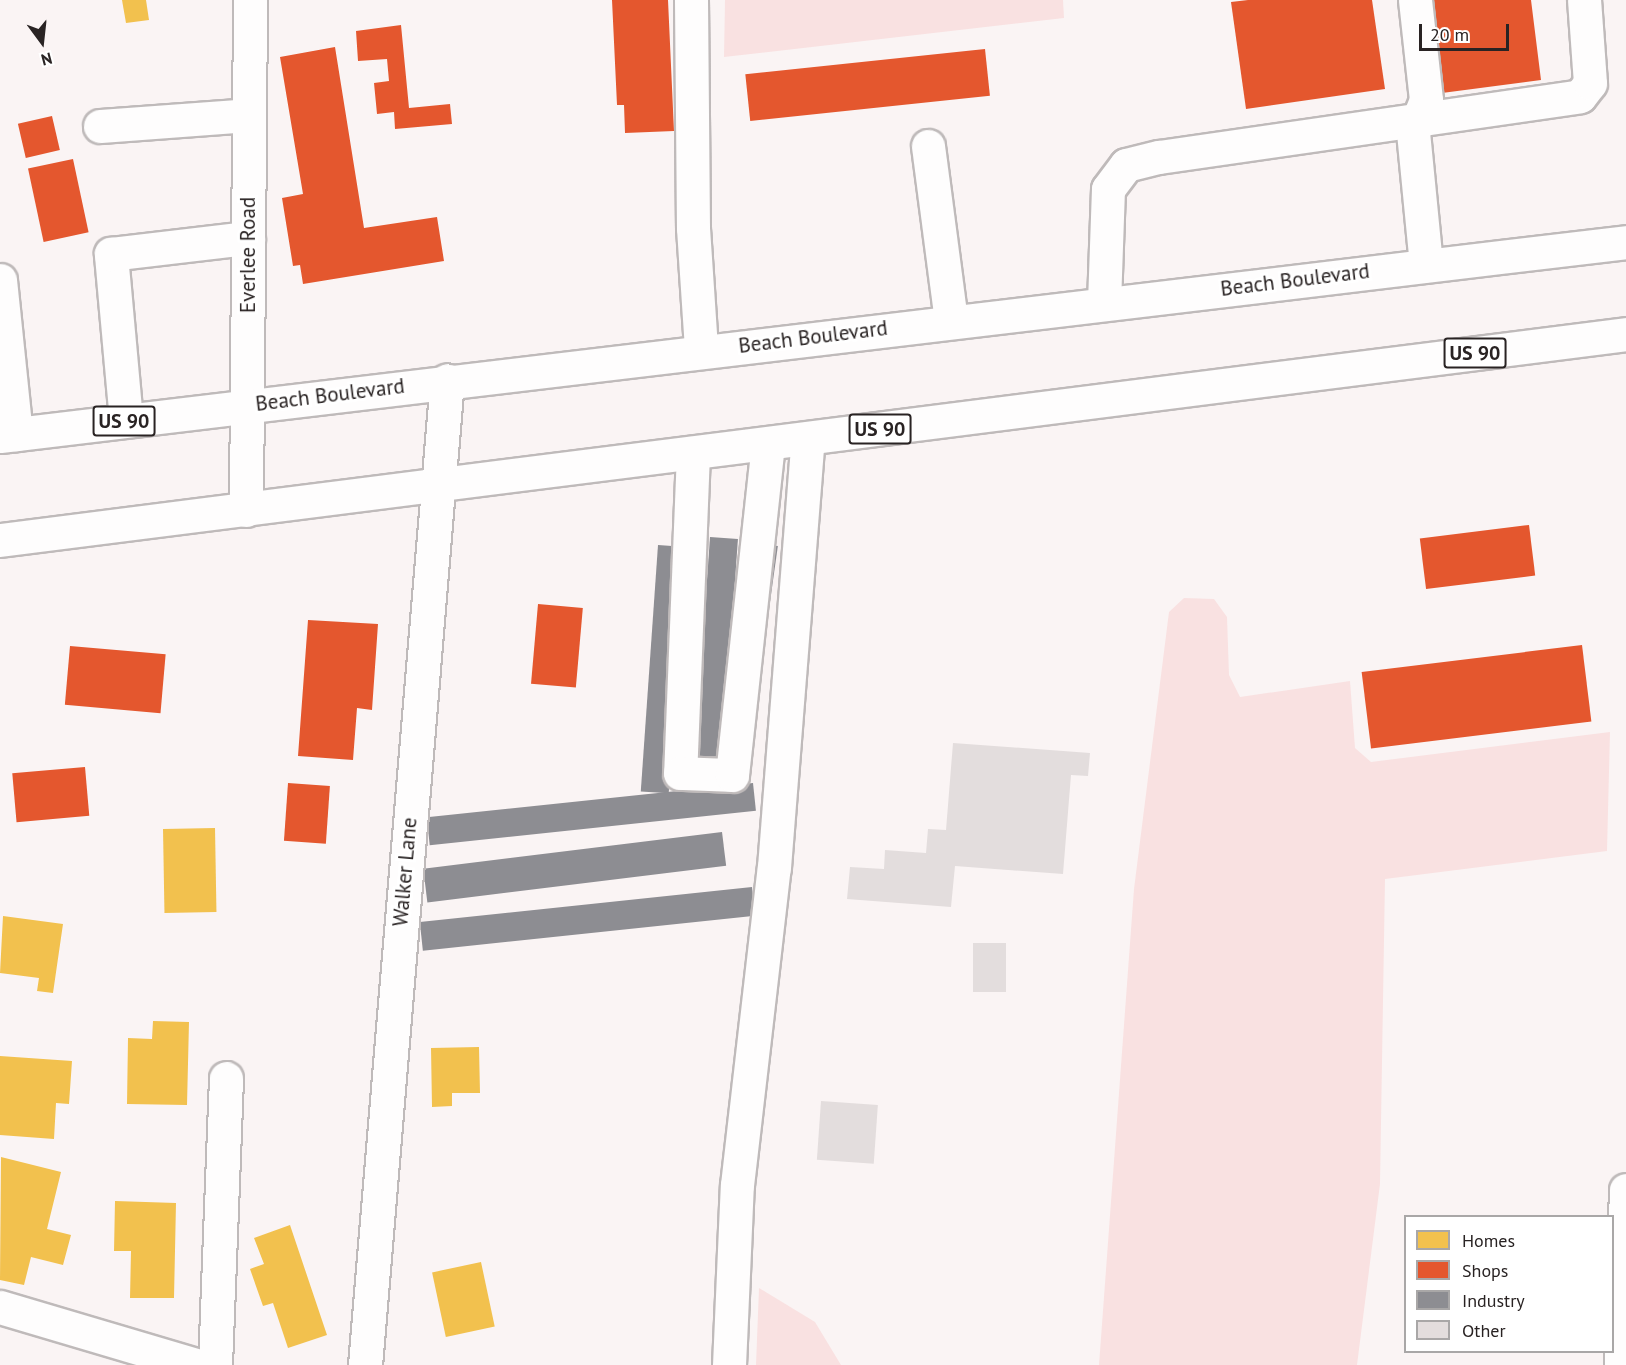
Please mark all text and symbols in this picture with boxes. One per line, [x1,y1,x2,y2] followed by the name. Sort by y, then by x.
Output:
[12,12,72,72] north arrow
[1422,12,1512,50] scale bar
[1430,23,1469,46] text: 20 m
[39,48,54,70] text: N
[235,197,261,313] street label: Everlee Road
[1219,258,1371,302] street label: Beach Boulevard
[737,315,889,359] street label: Beach Boulevard
[1444,336,1506,370] road number: US 90
[254,373,406,417] street label: Beach Boulevard
[92,404,156,438] road number: US 90
[848,412,912,446] road number: US 90
[388,816,422,928] street label: Walker Lane
[1404,1215,1614,1353] legend
[1462,1229,1515,1252] text: Homes
[1462,1259,1508,1282] text: Shops
[1462,1289,1525,1312] text: Industry
[1462,1319,1506,1342] text: Other

